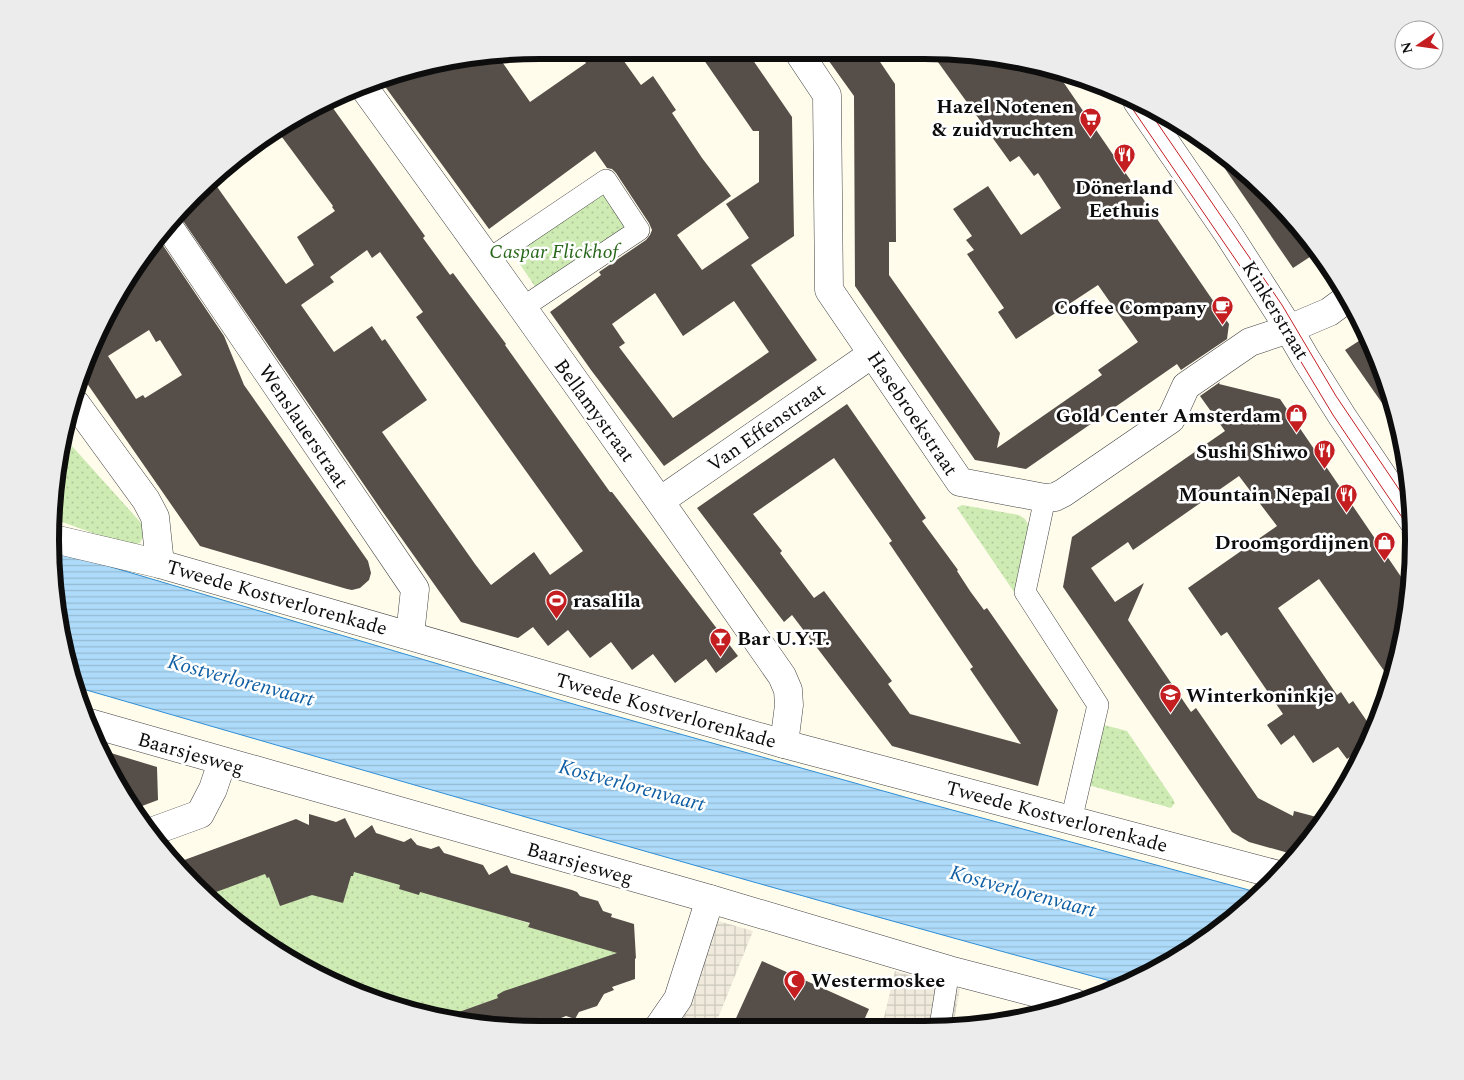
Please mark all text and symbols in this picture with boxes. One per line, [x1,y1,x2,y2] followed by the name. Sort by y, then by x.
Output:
[1394,20,1444,70] north arrow
[1395,40,1418,56] text: N
[932,92,1074,145] place label: Hazel Notenen & zuidvruchten
[1078,106,1102,137] supermarket icon: Hazel Notenen & zuidvruchten
[1112,143,1136,174] restaurant icon: Dönerland Eethuis
[1075,173,1174,226] place label: Dönerland Eethuis
[489,237,622,267] park label: Caspar Flickhof
[1234,255,1317,366] street label: Kinkerstraat
[1054,293,1207,323] place label: Coffee Company
[1210,295,1234,326] cafe icon: Coffee Company
[859,345,965,482] street label: Hasebroekstraat
[546,353,642,469] street label: Bellamystraat
[250,358,356,495] street label: Wenslauerstraat
[701,376,832,480] street label: Van Effenstraat
[1056,401,1281,431] place label: Gold Center Amsterdam
[1285,403,1309,434] shop icon: Gold Center Amsterdam
[1196,437,1308,467] place label: Sushi Shiwo
[1312,439,1336,470] restaurant icon: Sushi Shiwo
[1178,480,1330,510] place label: Mountain Nepal
[1334,482,1358,513] restaurant icon: Mountain Nepal
[1215,528,1369,558] place label: Droomgordijnen
[1373,530,1397,561] shop icon: Droomgordijnen
[163,552,391,644] street label: Tweede Kostverlorenkade
[573,586,642,616] place label: rasalila
[545,588,569,619] sports icon: rasalila
[737,624,830,654] place label: Bar U.Y.T.
[709,626,733,657] bar icon: Bar U.Y.T.
[164,646,318,716] water label: Kostverlorenvaart
[552,665,780,757] street label: Tweede Kostverlorenkade
[1186,681,1334,711] place label: Winterkoninkje
[1158,683,1182,714] school or university icon: Winterkoninkje
[134,724,248,783] street label: Baarsjesweg
[555,751,709,821] water label: Kostverlorenvaart
[942,773,1171,861] street label: Tweede Kostverlorenkade
[523,834,637,893] street label: Baarsjesweg
[946,857,1100,927] water label: Kostverlorenvaart
[811,966,945,996] place label: Westermoskee
[783,968,807,999] mosque icon: Westermoskee

